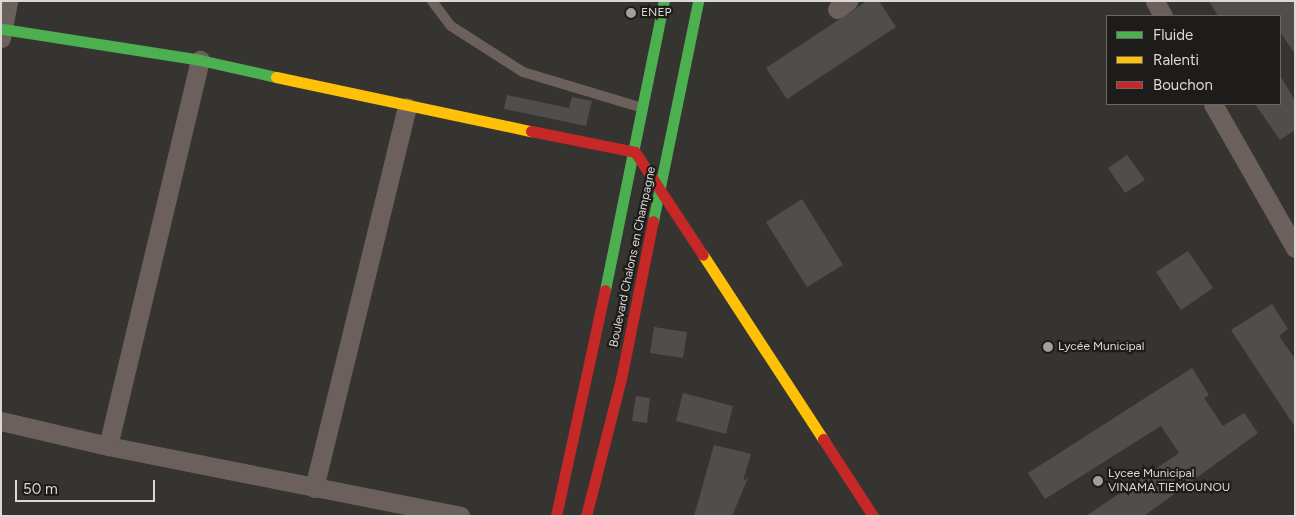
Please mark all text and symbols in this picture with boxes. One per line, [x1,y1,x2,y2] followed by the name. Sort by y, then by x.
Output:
[641,6,671,20] place label: ENEP
[625,7,637,19] marker: ENEP
[1106,15,1281,105] legend
[1153,26,1193,44] text: Fluide
[1153,51,1199,69] text: Ralenti
[1153,76,1213,94] text: Bouchon
[607,166,659,348] street label: Boulevard Chalons en Champagne
[1058,340,1144,354] place label: Lycée Municipal
[1042,341,1054,353] marker: Lycée Municipal
[1108,467,1230,495] place label: Lycee Municipal VINAMA TIEMOUNOU
[18,470,158,502] scale bar
[1092,475,1104,487] marker: Lycee Municipal VINAMA TIEMOUNOU
[23,480,58,498] text: 50 m

